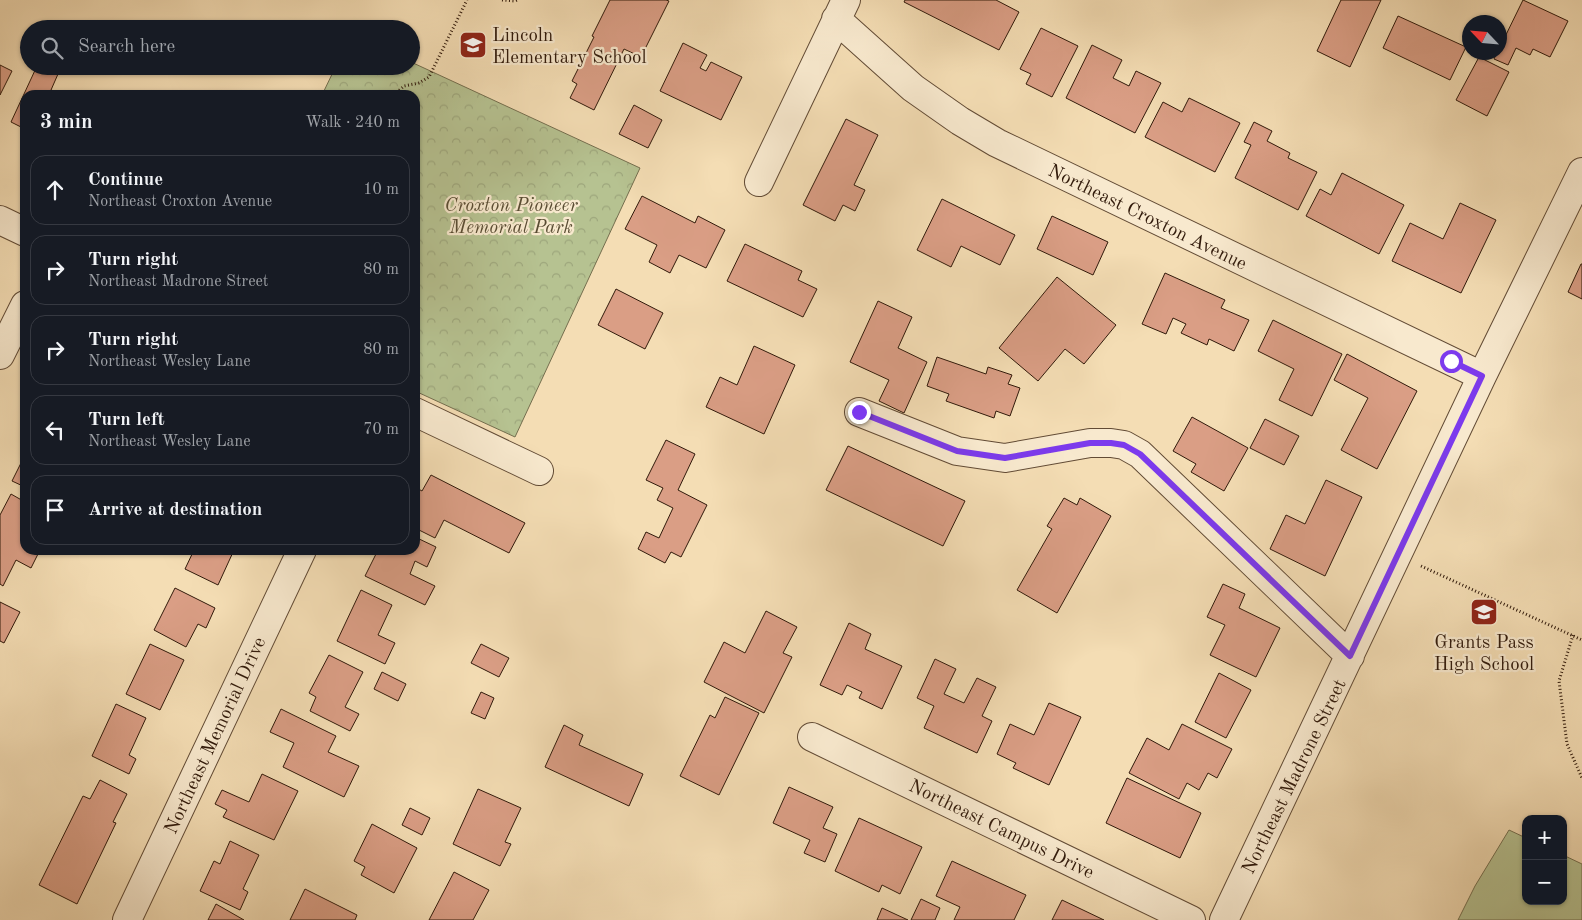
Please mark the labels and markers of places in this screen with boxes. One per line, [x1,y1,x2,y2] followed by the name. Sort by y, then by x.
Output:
[492,27,647,68] place label: Lincoln Elementary School
[458,30,488,60] school or university icon: Lincoln Elementary School
[1469,597,1499,627] school or university icon: Grants Pass High School
[1434,634,1534,675] place label: Grants Pass High School

